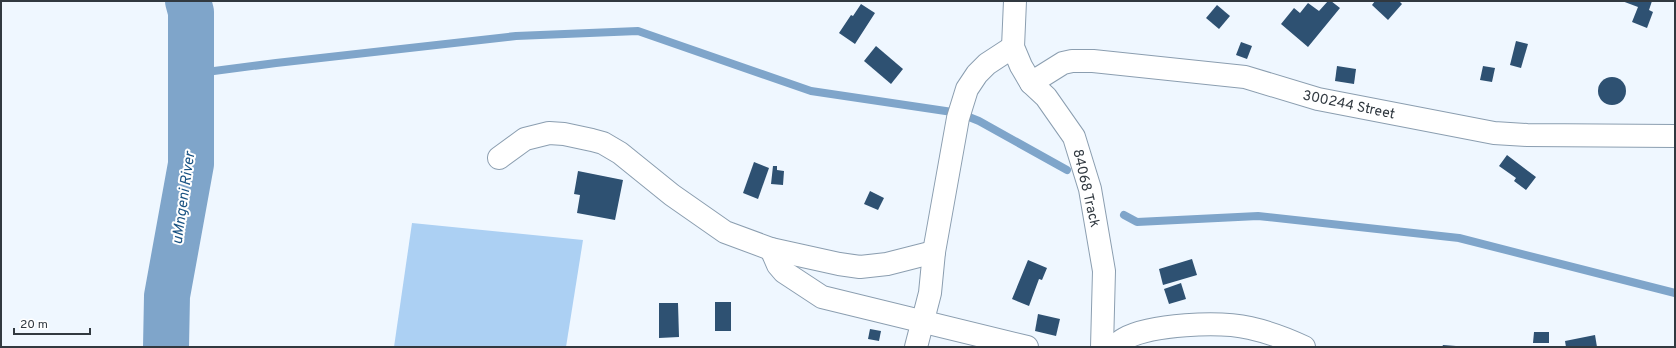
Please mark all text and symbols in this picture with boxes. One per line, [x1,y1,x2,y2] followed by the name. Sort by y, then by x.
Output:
[1301,87,1396,124] street label: 300244 Street
[1068,147,1103,229] street label: 84068 Track
[169,149,201,246] water label: uMngeni River
[14,310,90,336] scale bar
[20,317,48,333] text: 20 m

